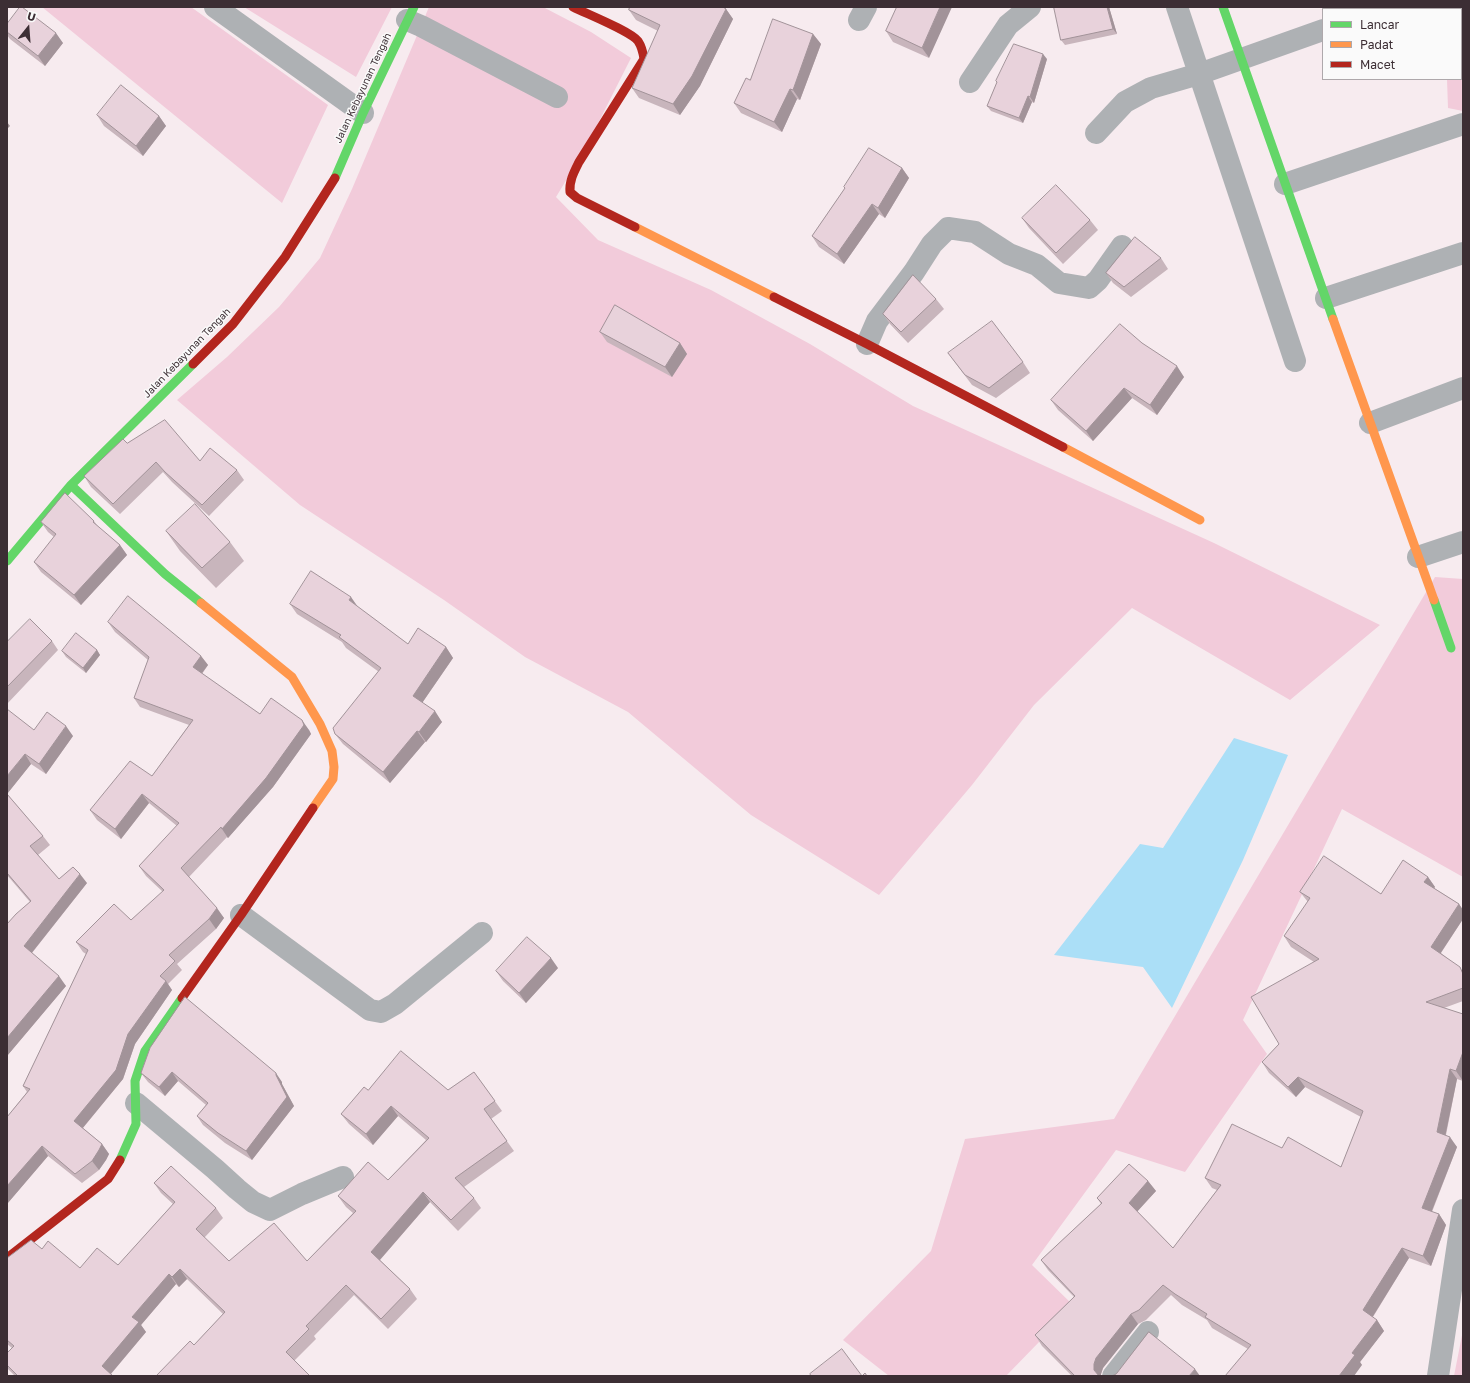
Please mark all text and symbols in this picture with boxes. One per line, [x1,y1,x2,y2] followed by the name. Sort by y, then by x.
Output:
[8,8,48,48] north arrow
[1322,8,1462,80] legend
[26,9,37,23] text: U
[1360,17,1399,32] text: Lancar
[332,31,394,145] street label: Jalan Kebayunan Tengah
[1360,37,1393,52] text: Padat
[1360,57,1395,72] text: Macet
[141,306,233,400] street label: Jalan Kebayunan Tengah

